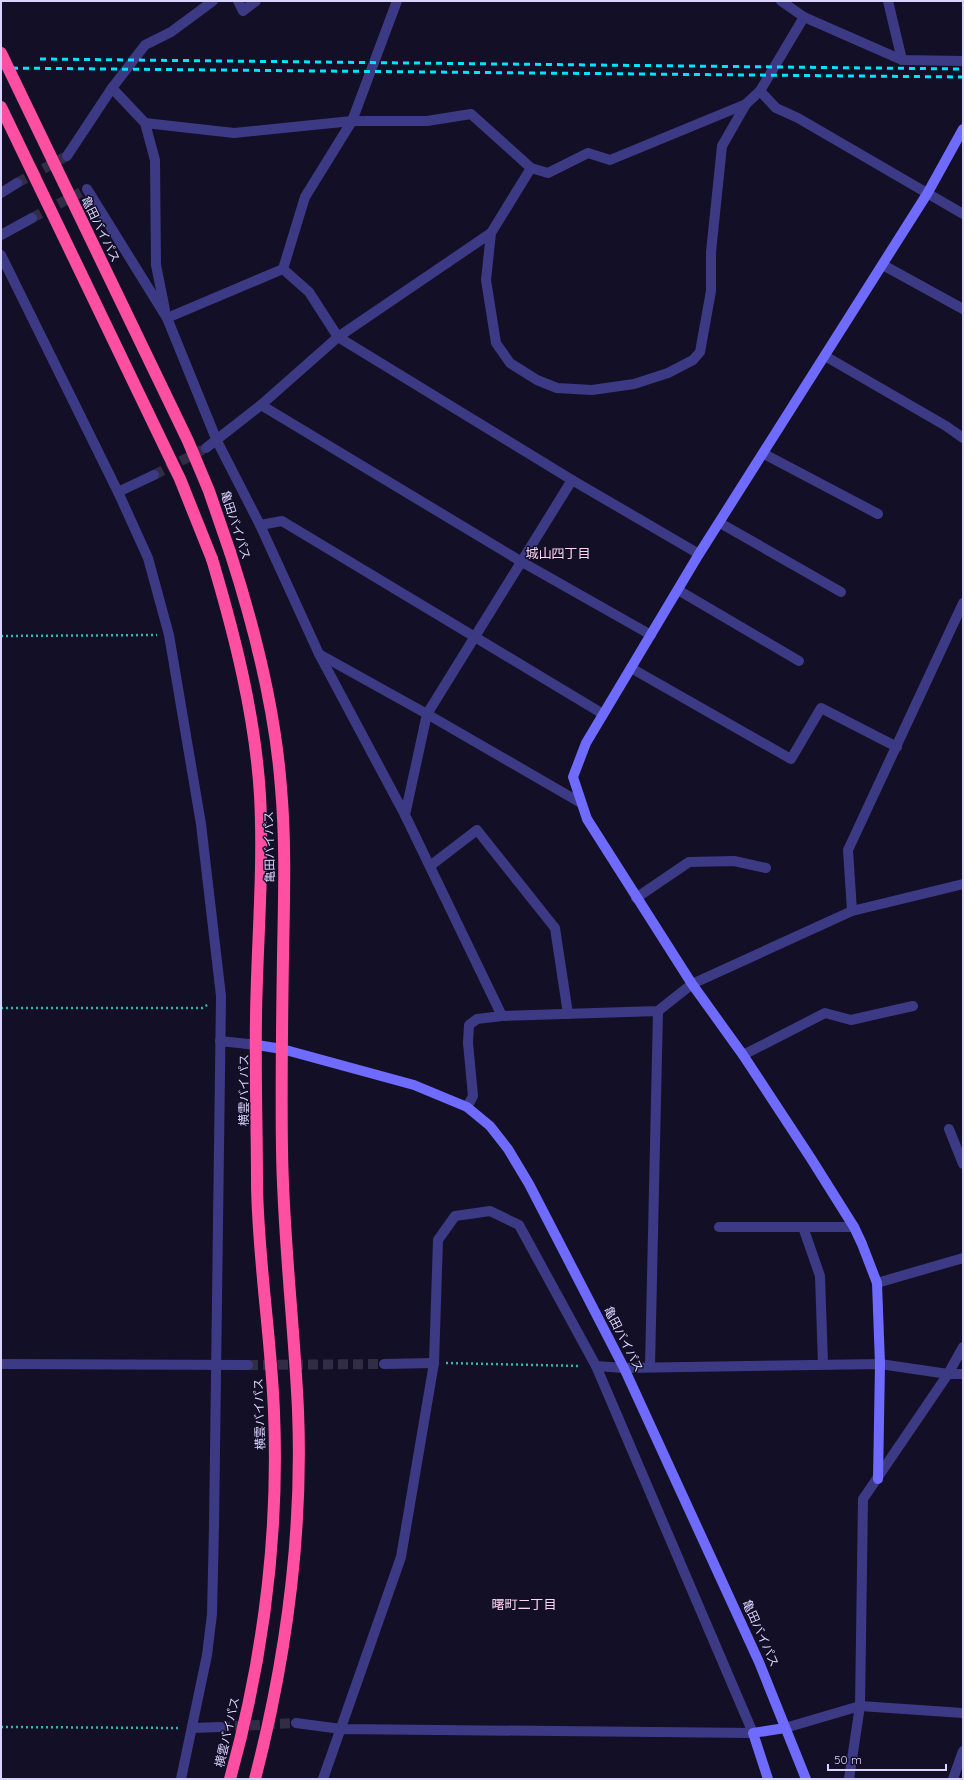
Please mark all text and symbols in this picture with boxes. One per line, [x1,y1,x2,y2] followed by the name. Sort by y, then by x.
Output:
[79,193,123,265] street label: 亀田バイパス
[218,489,254,561] street label: 亀田バイパス
[525,545,591,561] district label: 城山四丁目
[261,811,277,883] street label: 亀田バイパス
[236,1054,251,1126] street label: 横雲バイパス
[601,1304,647,1374] street label: 亀田バイパス
[250,1378,268,1450] street label: 横雲バイパス
[491,1596,557,1612] district label: 曙町二丁目
[740,1597,782,1669] street label: 亀田バイパス
[212,1695,242,1769] street label: 横雲バイパス
[828,1746,946,1772] scale bar
[834,1752,862,1767] text: 50 m

